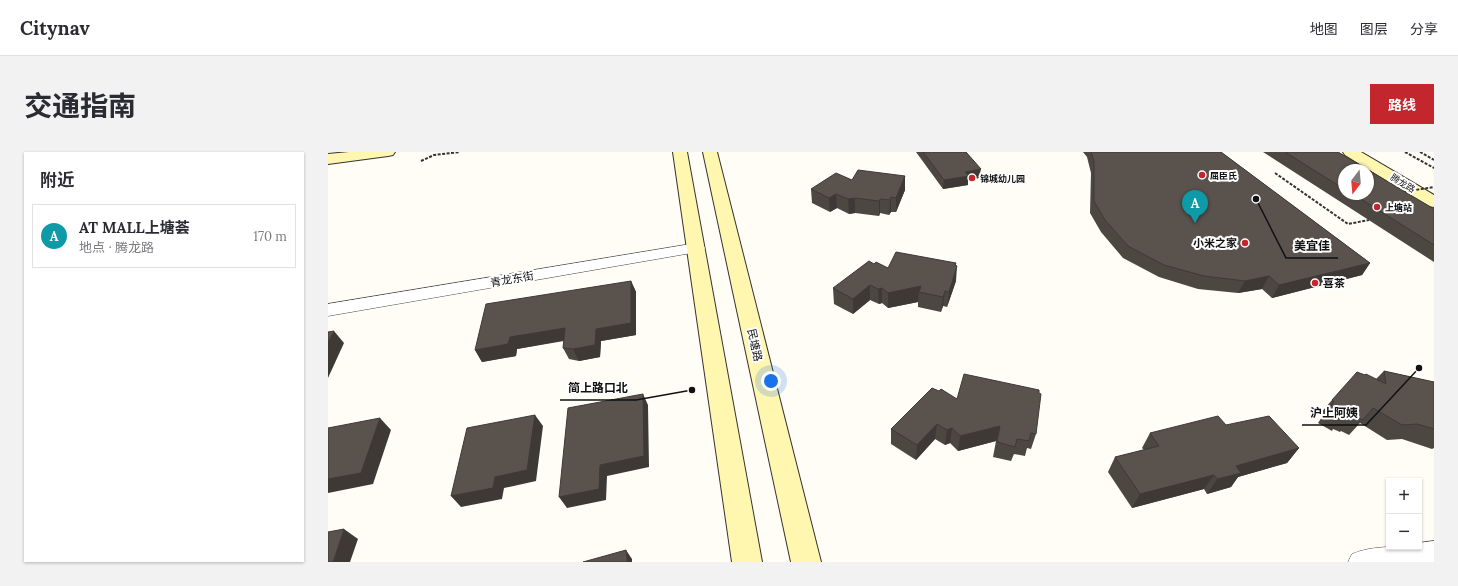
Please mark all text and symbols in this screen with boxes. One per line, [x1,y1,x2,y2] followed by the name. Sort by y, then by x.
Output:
[20,16,90,40] text: Citynav
[1310,20,1338,38] text: 地图
[1360,20,1388,38] text: 图层
[1410,20,1438,38] text: 分享
[1370,84,1434,124] button: 路线
[24,88,136,124] text: 交通指南
[1338,164,1374,200] north arrow
[40,169,74,191] text: 附近
[1197,170,1207,180] marker: 屈臣氏
[1210,170,1237,181] place label: 屈臣氏
[1389,171,1417,195] street label: 腾龙路
[967,173,977,183] marker: 锦城幼儿园
[980,173,1025,184] place label: 锦城幼儿园
[1182,190,1208,223] pin: A
[1372,202,1382,212] marker: 上塘站
[1385,202,1412,213] place label: 上塘站
[79,218,190,237] text: AT MALL上塘荟
[50,228,58,245] text: A
[253,228,287,245] text: 170 m
[1286,234,1338,258] callout: 美宜佳
[1193,236,1237,250] place label: 小米之家
[1240,238,1250,248] marker: 小米之家
[1294,238,1330,253] text: 美宜佳
[79,239,154,256] text: 地点 · 腾龙路
[489,268,535,290] street label: 青龙东街
[1323,276,1345,290] place label: 喜茶
[1310,278,1320,288] marker: 喜茶
[744,327,766,363] street label: 民塘路
[761,371,781,391] your location
[560,376,636,400] callout: 简上路口北
[568,380,628,395] text: 简上路口北
[1302,401,1366,425] callout: 沪上阿姨
[1310,405,1358,420] text: 沪上阿姨
[1386,478,1422,550] map controls
[1386,478,1422,514] button: +
[1386,514,1422,550] button: −

